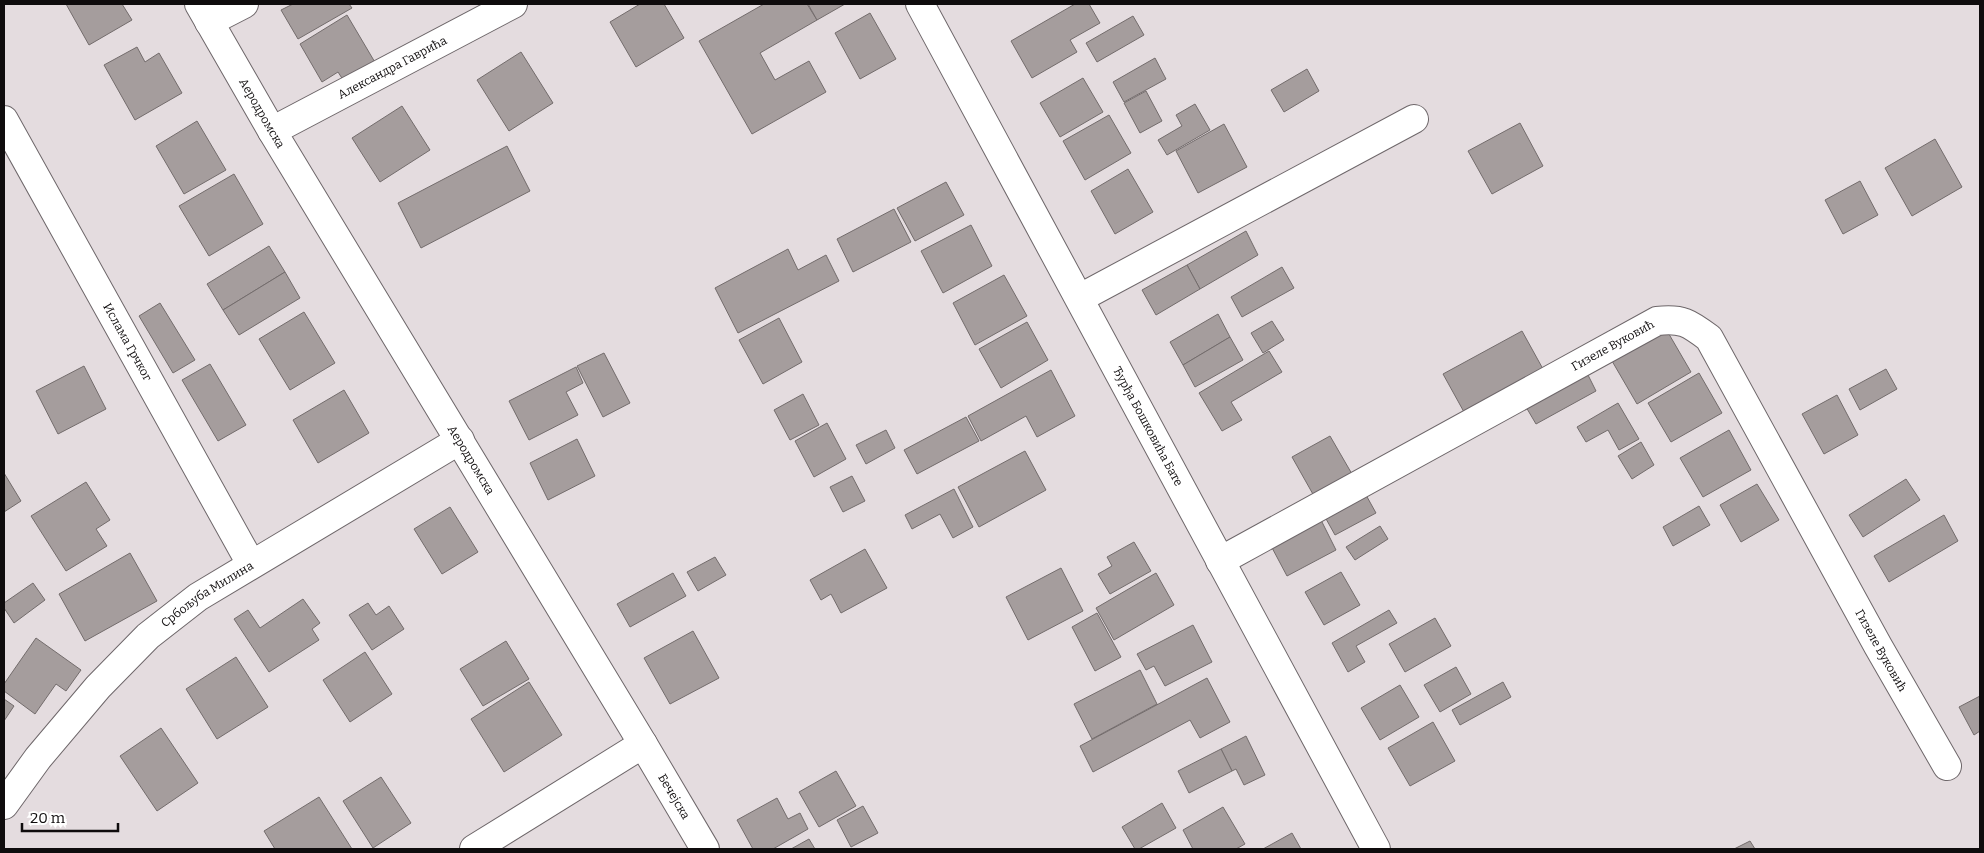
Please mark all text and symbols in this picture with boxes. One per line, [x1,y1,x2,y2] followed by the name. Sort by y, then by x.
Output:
[335,33,450,102] street label: Александра Гаврића
[236,76,288,151] street label: Аеродромска
[100,301,155,384] street label: Ислама Грчког
[1569,317,1657,374] street label: Гизеле Вуковић
[1110,364,1186,488] street label: Ђурђа Бошковића Бате
[445,423,498,497] street label: Аеродромска
[158,558,256,630] street label: Србољуба Милина
[1852,607,1910,694] street label: Гизеле Вуковић
[655,771,693,822] street label: Бечејска
[22,800,119,832] scale bar
[30,809,66,827] text: 20 m

